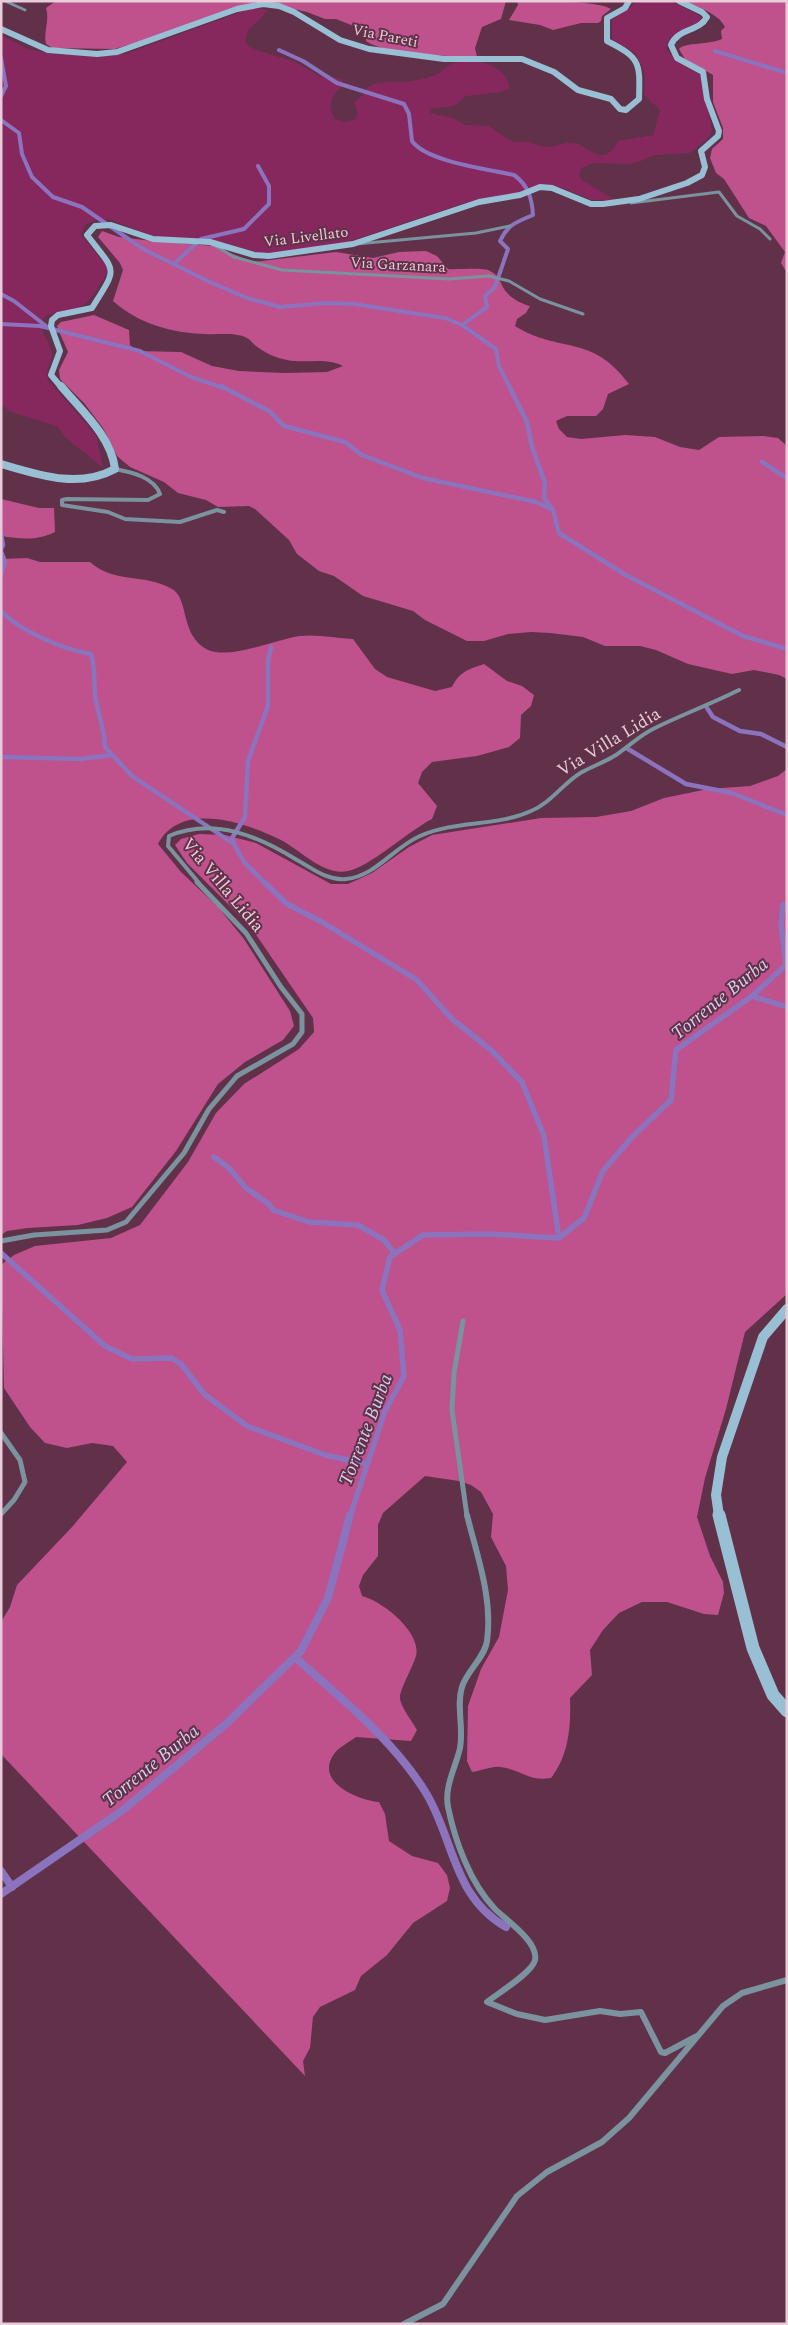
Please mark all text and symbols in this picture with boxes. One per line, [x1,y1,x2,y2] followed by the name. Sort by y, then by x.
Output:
[350,18,420,54] street label: Via Pareti
[262,220,350,254] street label: Via Livellato
[350,251,447,279] street label: Via Garzanara
[552,700,666,784] street label: Via Villa Lidia
[175,832,271,938] street label: Via Villa Lidia
[665,950,775,1047] water label: Torrente Burba
[331,1369,401,1490] water label: Torrente Burba
[96,1717,206,1814] water label: Torrente Burba

